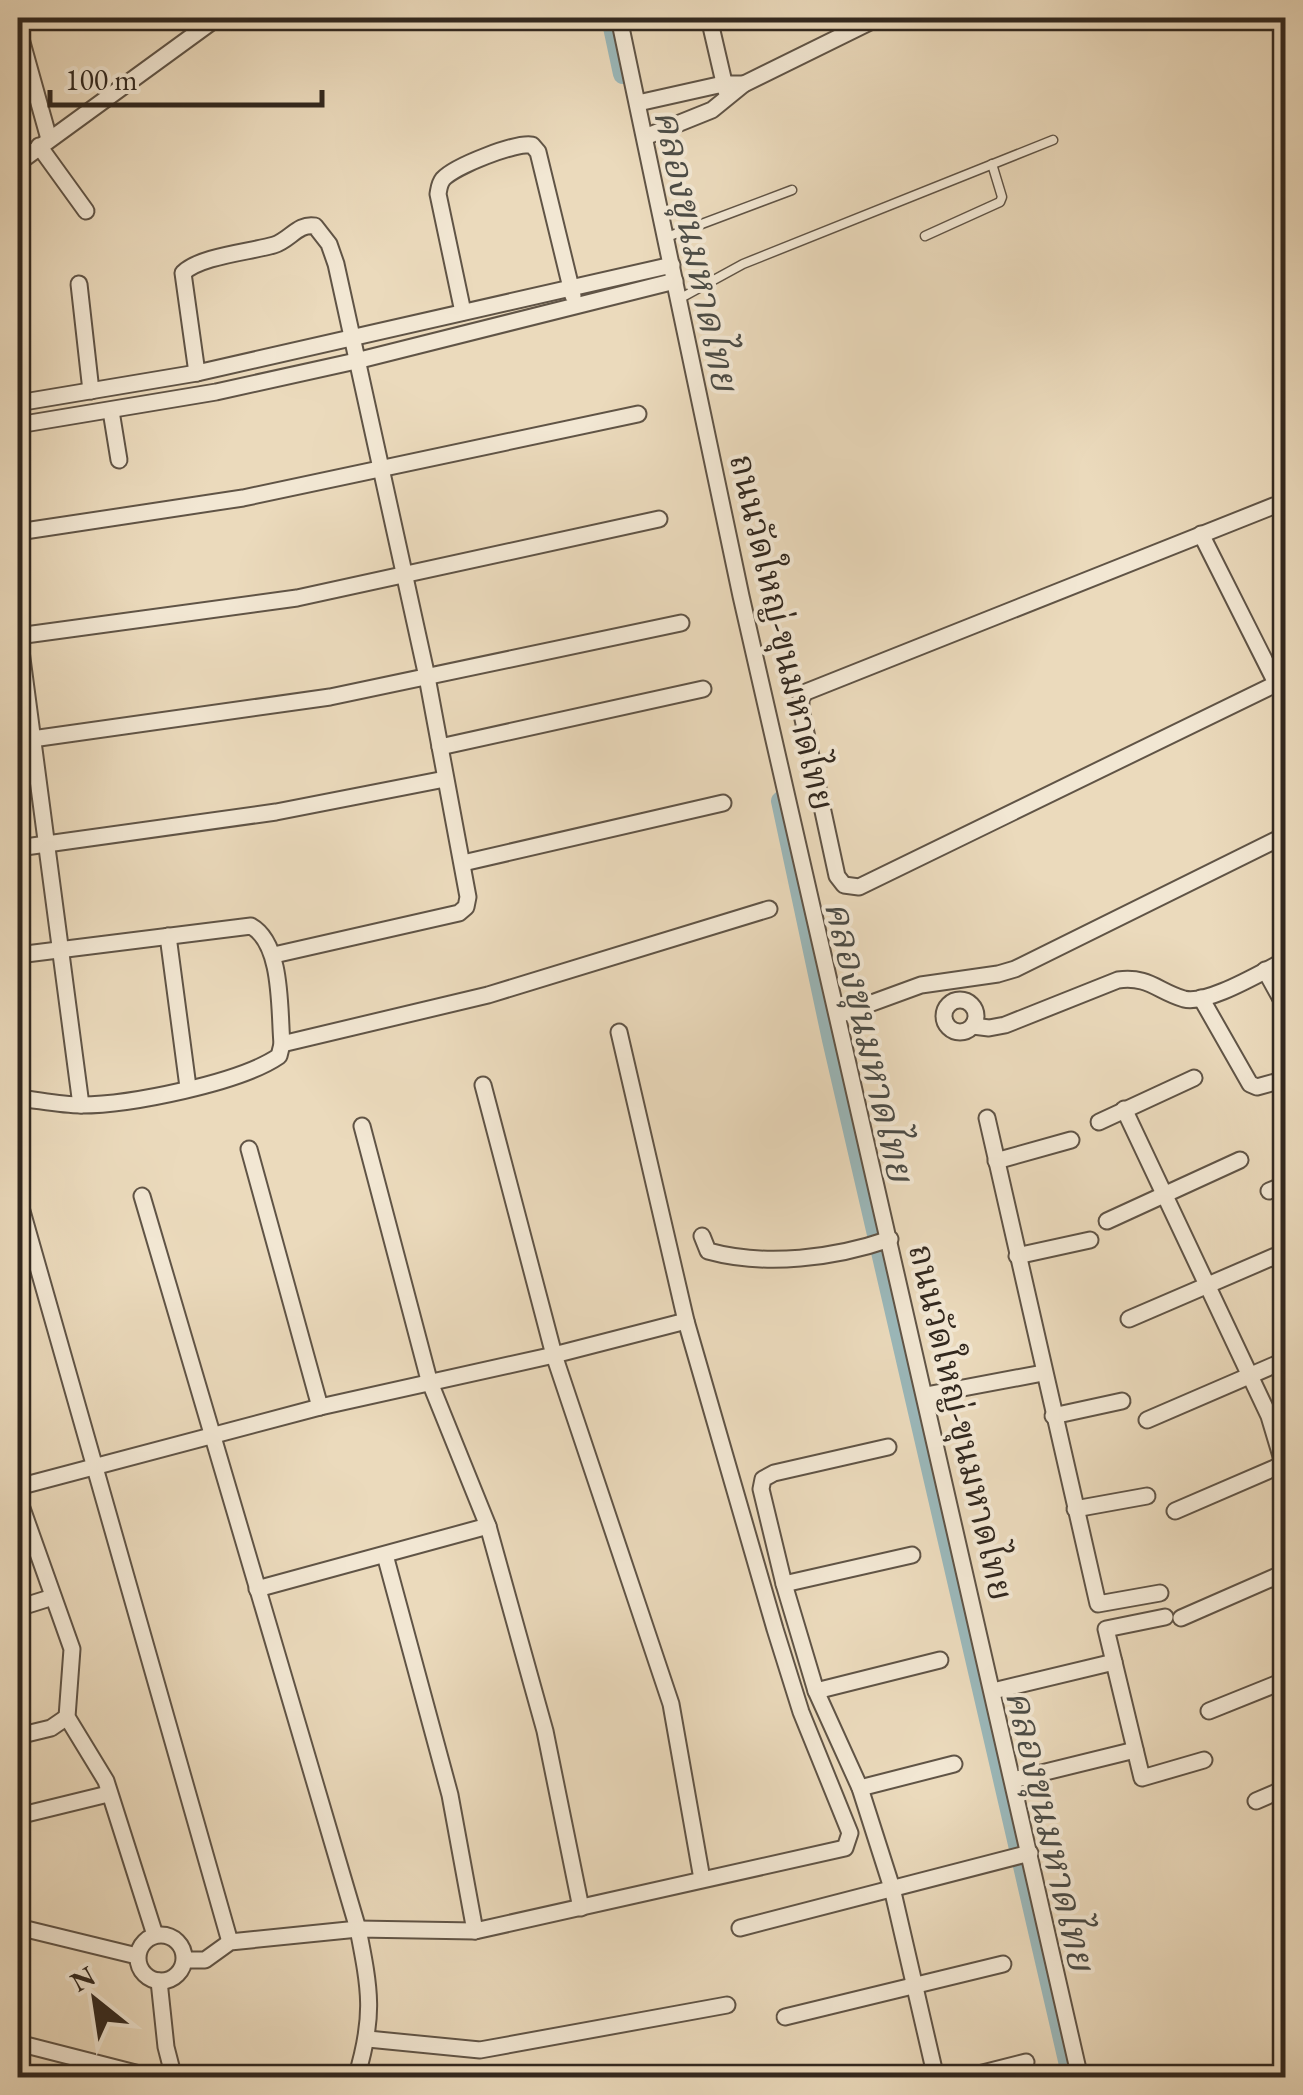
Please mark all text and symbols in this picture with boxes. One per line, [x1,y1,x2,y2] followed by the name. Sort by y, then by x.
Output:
[50,45,322,107] scale bar
[65,60,138,99] text: 100 m
[642,105,752,398] water label: คลองขุนมหาดไทย
[719,449,848,815] street label: ถนนวัดใหญ่-ขุนมหาดไทย
[813,896,928,1189] water label: คลองขุนมหาดไทย
[898,1239,1027,1605] street label: ถนนวัดใหญ่-ขุนมหาดไทย
[994,1685,1109,1978] water label: คลองขุนมหาดไทย
[45,1950,145,2050] north arrow
[64,1957,102,2000] text: N

